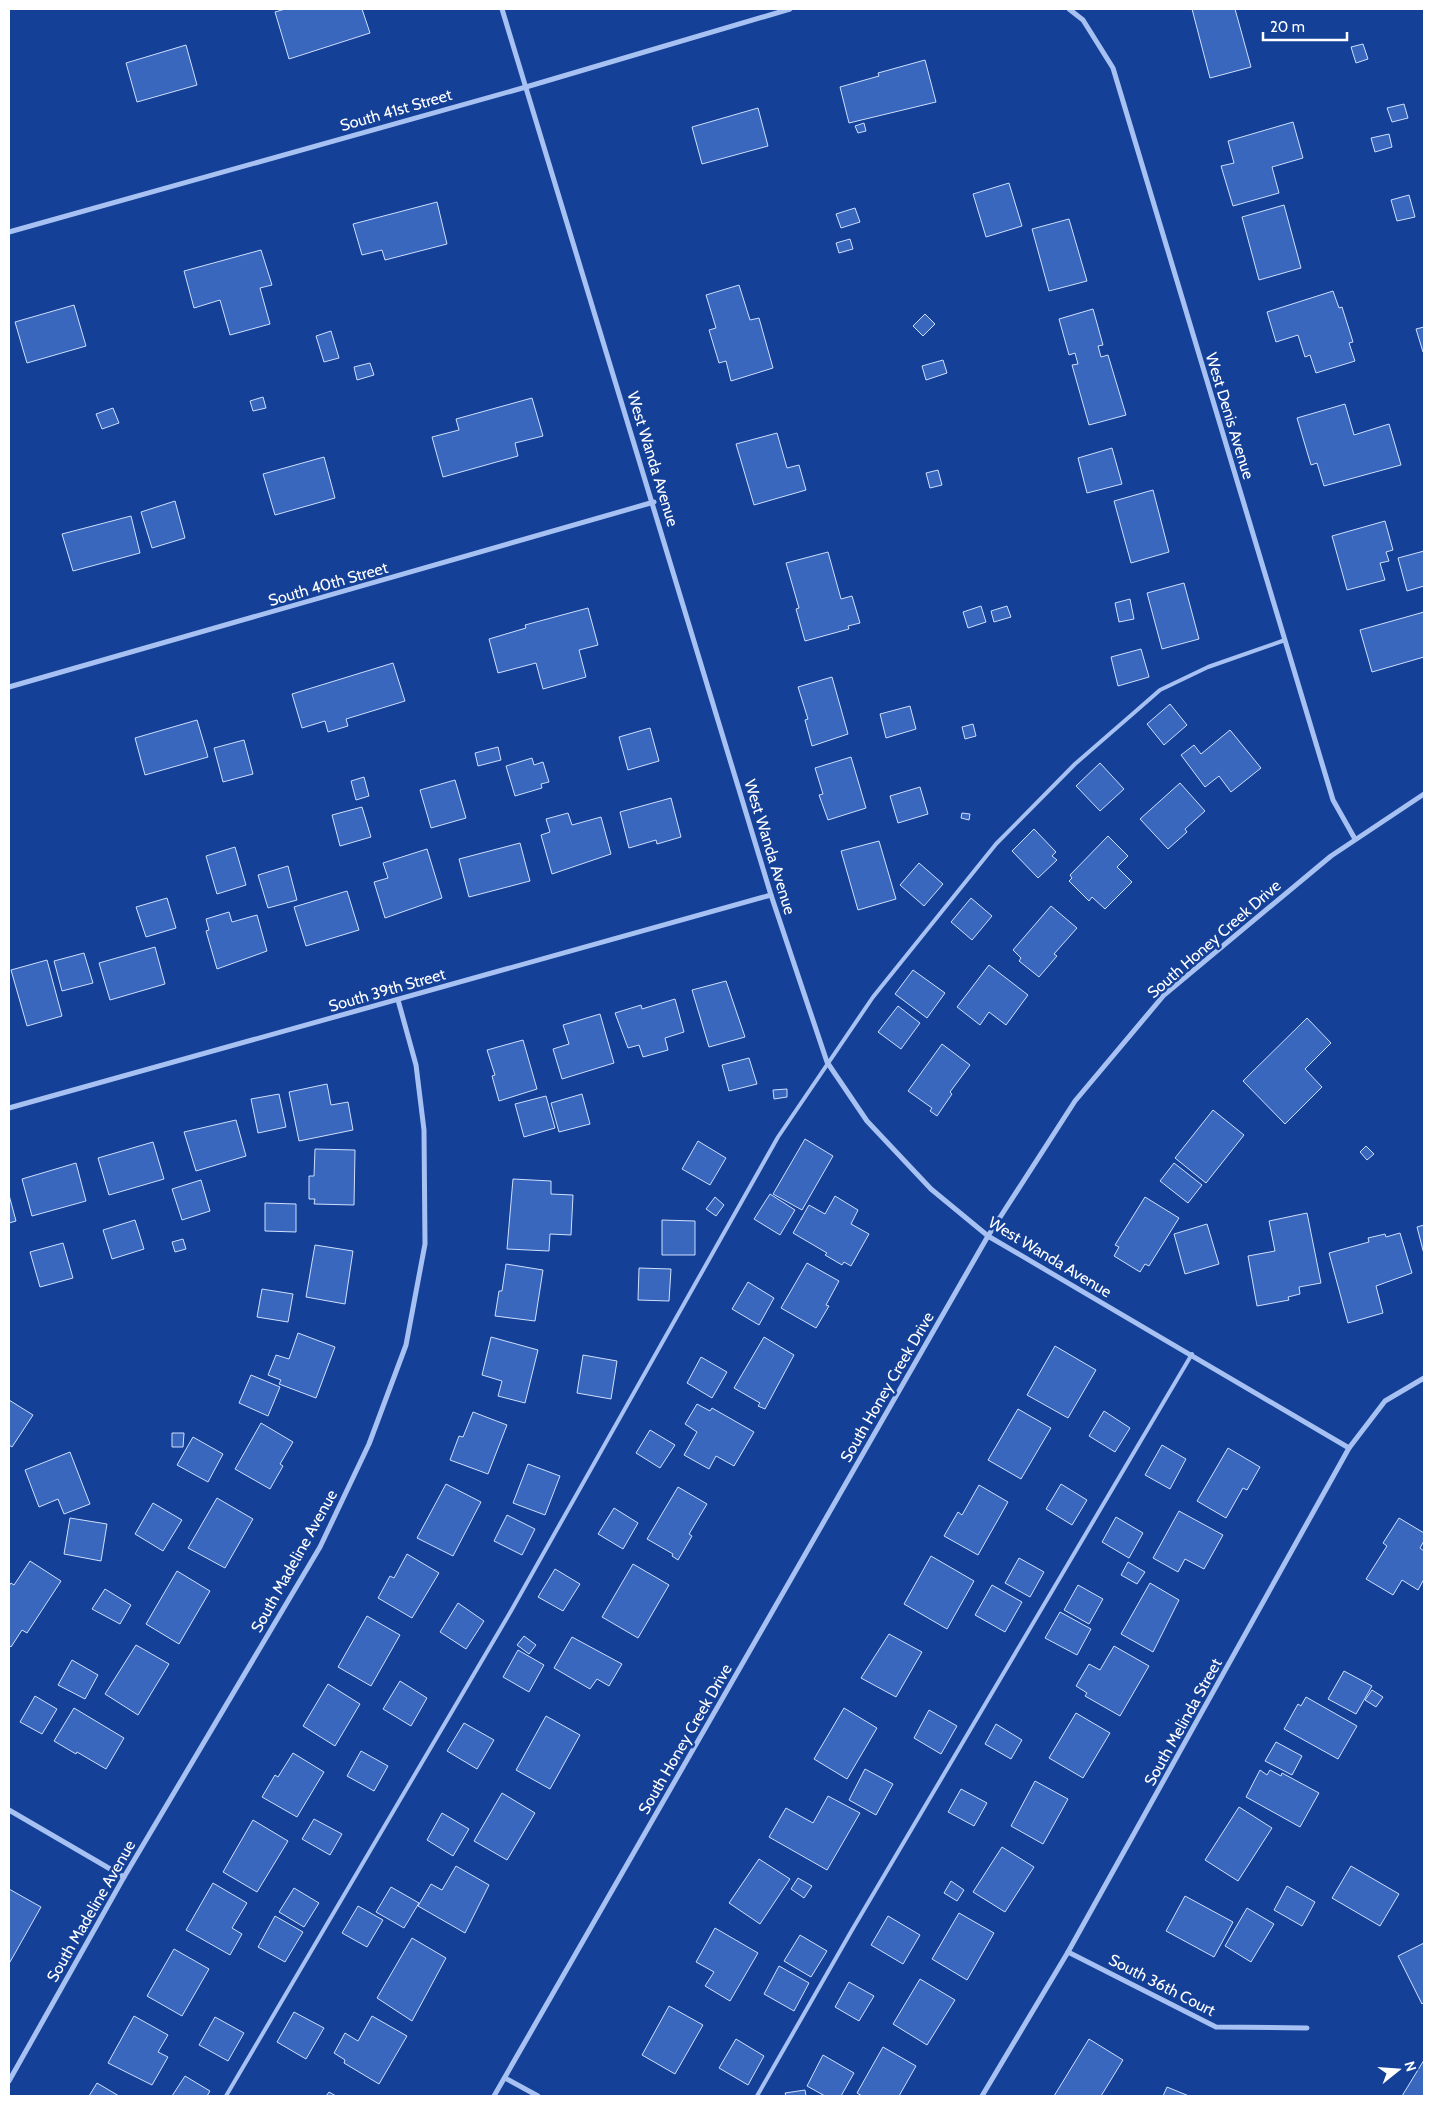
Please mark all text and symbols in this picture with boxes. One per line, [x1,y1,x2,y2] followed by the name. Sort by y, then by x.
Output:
[1263,10,1347,42] scale bar
[1270,18,1305,36] text: 20 m
[338,85,455,135] street label: South 41st Street
[1202,350,1258,482] street label: West Denis Avenue
[623,389,683,529] street label: West Wanda Avenue
[266,558,391,610] street label: South 40th Street
[740,777,800,917] street label: West Wanda Avenue
[1143,876,1285,1002] street label: South Honey Creek Drive
[326,964,448,1016] street label: South 39th Street
[985,1213,1115,1301] street label: West Wanda Avenue
[836,1308,938,1466] street label: South Honey Creek Drive
[247,1486,341,1636] street label: South Madeline Avenue
[1140,1655,1226,1789] street label: South Melinda Street
[634,1660,736,1818] street label: South Honey Creek Drive
[43,1837,139,1985] street label: South Madeline Avenue
[1106,1950,1219,2020] street label: South 36th Court
[1373,2045,1423,2095] north arrow
[1400,2059,1420,2074] text: N

